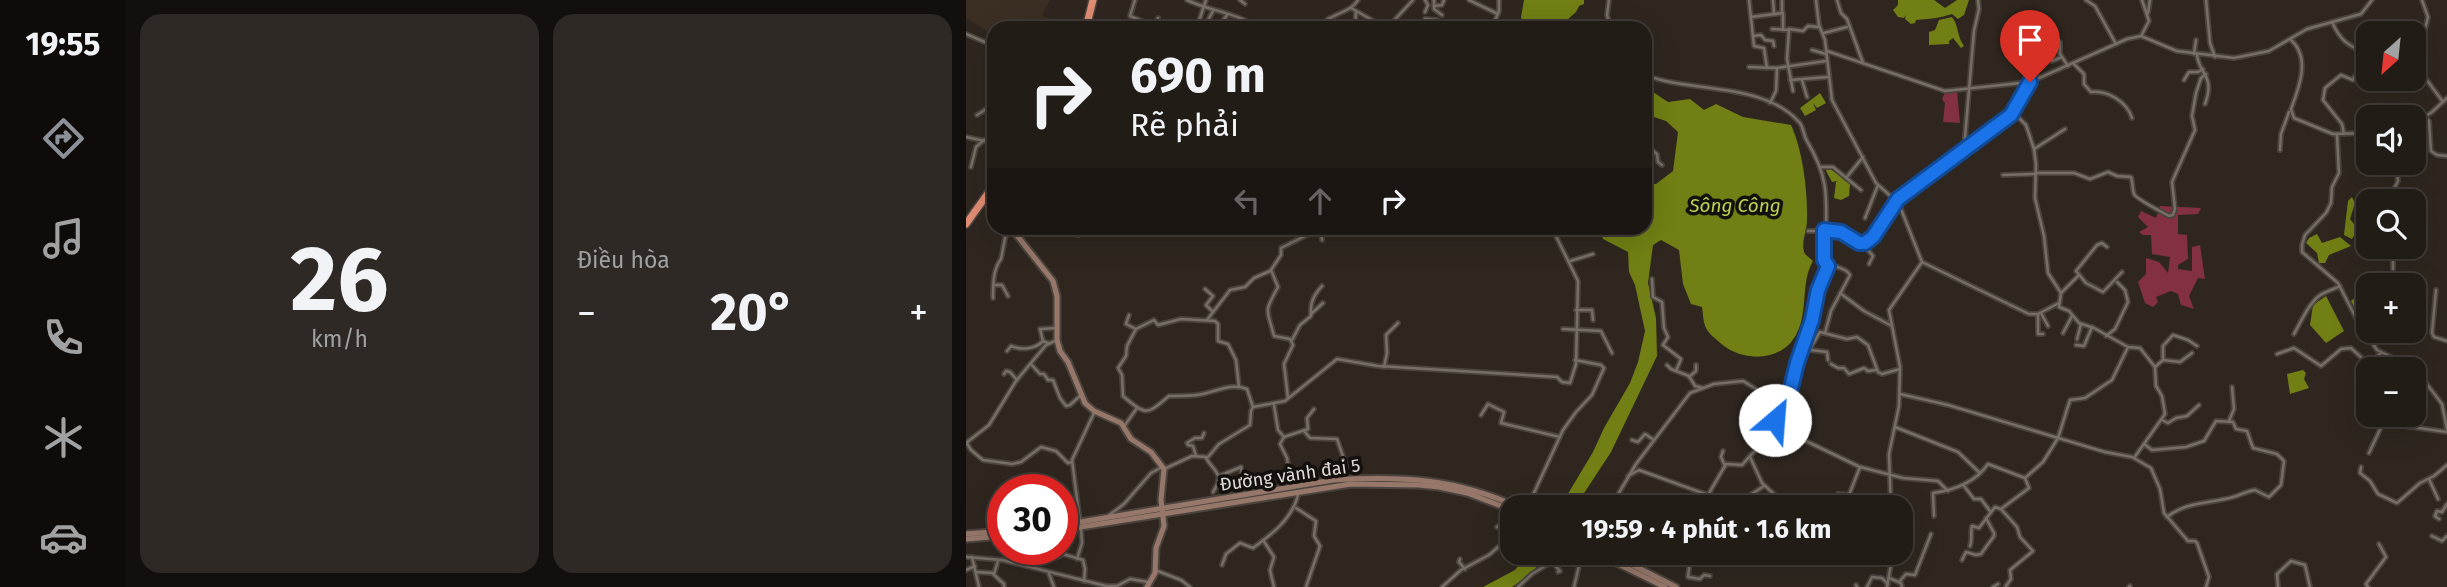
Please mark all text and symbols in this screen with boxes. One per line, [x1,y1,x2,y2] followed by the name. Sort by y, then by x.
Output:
[2000,10,2060,82] pin
[2011,21,2049,59] icon: arrive
[2356,21,2426,91] north arrow
[2356,21,2426,427] map controls
[26,25,100,63] text: 19:55
[1130,46,1266,105] text: 690 m
[1015,49,1106,140] icon: right
[2356,105,2426,175] button: sound
[1130,106,1239,144] text: Rẽ phải
[39,114,88,163] icon: directions
[1228,182,1266,220] icon: left
[1301,182,1339,220] icon: ahead
[1374,182,1412,220] icon: right
[2356,189,2426,259] button: search
[1688,194,1781,217] water label: Sông Công
[39,214,88,263] icon: music
[290,225,389,334] text: 26
[577,246,670,274] text: Điều hòa
[2356,273,2426,343] button: +
[710,281,795,344] text: 20°
[577,290,596,336] text: −
[909,290,928,336] text: +
[39,313,88,362] icon: phone
[311,325,368,353] text: km/h
[2356,357,2426,427] button: −
[1738,383,1812,457] position arrow
[39,413,88,462] icon: climate
[1218,454,1362,496] street label: Đường vành đai 5
[987,474,1078,565] speed limit sign: 30
[39,513,88,562] icon: car
[1582,514,1831,545] text: 19:59 · 4 phút · 1.6 km

